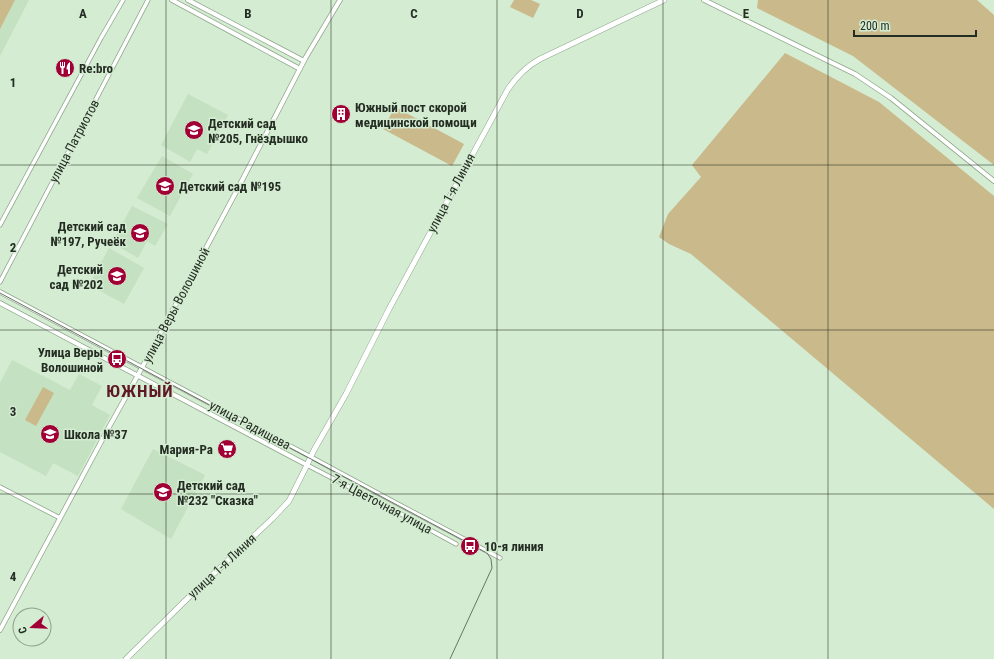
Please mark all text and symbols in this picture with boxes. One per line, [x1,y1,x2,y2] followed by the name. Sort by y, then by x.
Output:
[79,6,87,21] text: A
[244,6,252,21] text: B
[410,6,418,21] text: C
[576,6,584,21] text: D
[743,6,750,21] text: E
[854,12,976,38] scale bar
[860,19,890,33] text: 200 m
[54,57,76,79] restaurant icon: Re:bro
[79,61,113,76] place label: Re:bro
[10,75,16,90] text: 1
[46,97,102,185] street label: улица Патриотов
[355,100,477,130] place label: Южный пост скорой медицинской помощи
[330,103,352,125] building icon: Южный пост скорой медицинской помощи
[208,116,309,146] place label: Детский сад №205, Гнёздышко
[183,119,205,141] school or university icon: Детский сад №205, Гнёздышко
[424,151,478,235] street label: улица 1-я Линия
[154,175,176,197] school or university icon: Детский сад №195
[179,179,282,194] place label: Детский сад №195
[50,219,127,249] place label: Детский сад №197, Ручеёк
[129,222,151,244] school or university icon: Детский сад №197, Ручеёк
[10,240,17,255] text: 2
[139,245,213,365] street label: улица Веры Волошиной
[50,262,103,292] place label: Детский сад №202
[106,265,128,287] school or university icon: Детский сад №202
[38,345,103,375] place label: Улица Веры Волошиной
[106,348,128,370] bus stop icon: Улица Веры Волошиной
[106,381,174,401] district label: ЮЖНЫЙ
[207,397,293,453] street label: улица Радищева
[10,404,16,419] text: 3
[39,423,61,445] school or university icon: Школа №37
[64,427,128,442] place label: Школа №37
[216,438,238,460] supermarket icon: Мария-Ра
[160,442,213,457] place label: Мария-Ра
[329,471,435,537] street label: 7-я Цветочная улица
[177,478,258,508] place label: Детский сад №232 "Сказка"
[152,481,174,503] school or university icon: Детский сад №232 "Сказка"
[185,531,259,601] street label: улица 1-я Линия
[459,535,481,557] bus stop icon: 10-я линия
[484,539,544,554] place label: 10-я линия
[10,569,17,584] text: 4
[12,607,52,647] north arrow
[16,625,30,635] text: С

